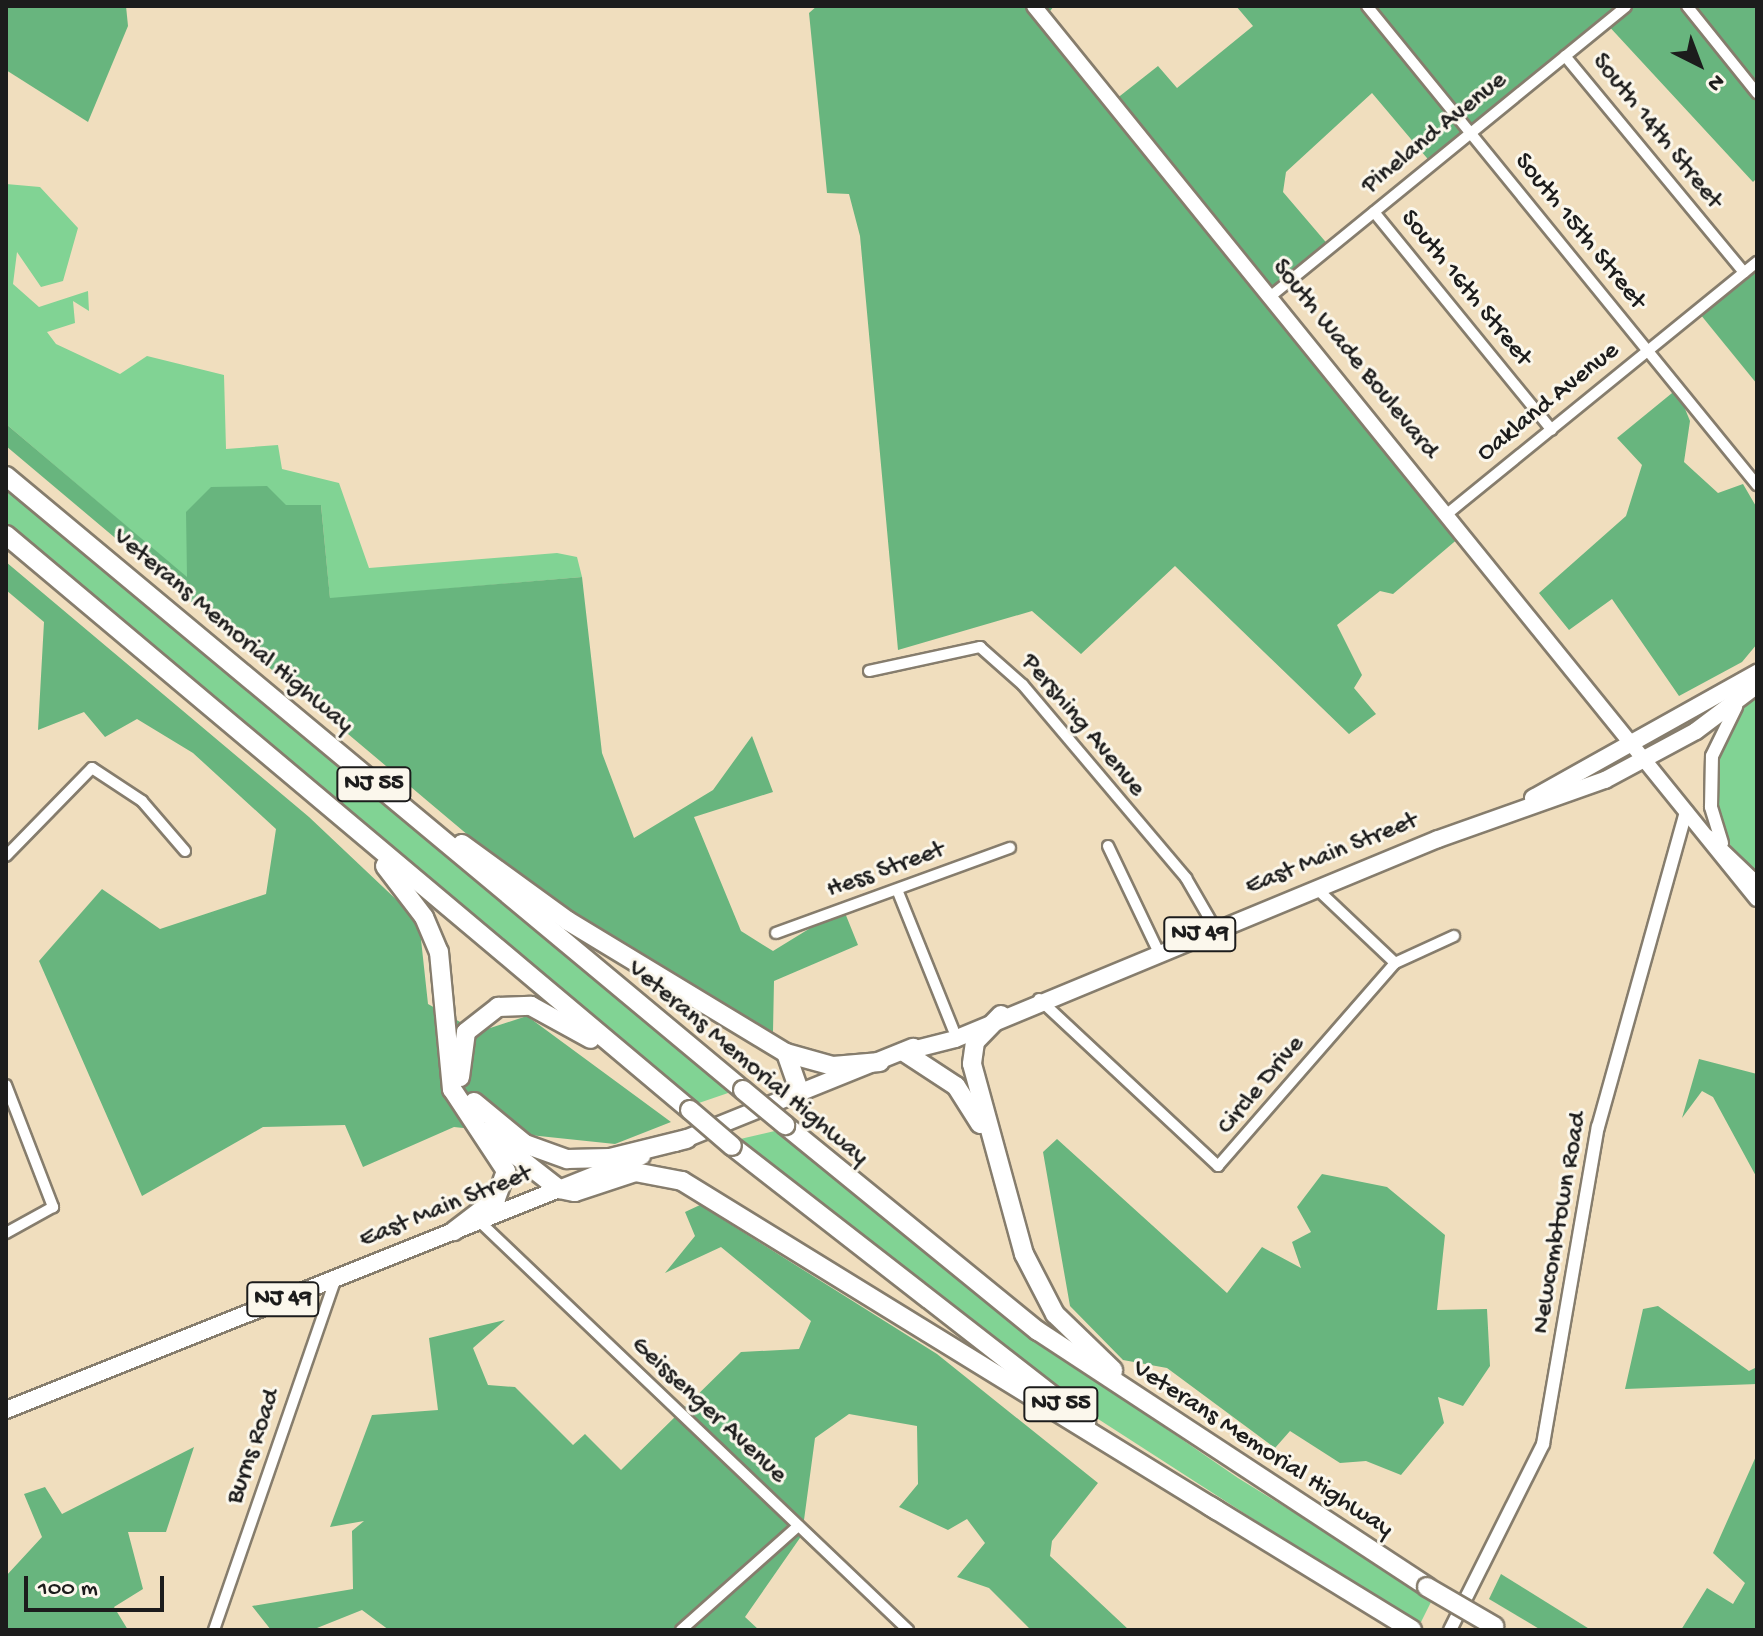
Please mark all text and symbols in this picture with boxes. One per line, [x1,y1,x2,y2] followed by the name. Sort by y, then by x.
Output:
[1659,24,1739,104] north arrow
[1584,48,1728,216] street label: South 14th Street
[1356,66,1514,202] street label: Pineland Avenue
[1701,67,1729,96] text: N
[1506,147,1652,317] street label: South 15th Street
[1392,204,1538,374] street label: South 16th Street
[1264,254,1444,466] street label: South Wade Boulevard
[1472,336,1626,470] street label: Oakland Avenue
[105,522,359,742] street label: Veterans Memorial Highway
[1013,648,1151,804] street label: Pershing Avenue
[336,764,412,804] road number: NJ 55
[1241,806,1423,904] street label: East Main Street
[823,835,949,907] street label: Hess Street
[1162,914,1238,954] road number: NJ 49
[620,954,874,1174] street label: Veterans Memorial Highway
[1212,1030,1312,1142] street label: Circle Drive
[1526,1110,1596,1336] street label: Newcombtown Road
[355,1159,537,1257] street label: East Main Street
[245,1279,321,1319] road number: NJ 49
[623,1331,793,1491] street label: Geissenger Avenue
[1126,1354,1398,1546] street label: Veterans Memorial Highway
[1023,1384,1099,1424] road number: NJ 55
[221,1385,289,1509] street label: Burns Road
[28,1560,168,1610] scale bar
[38,1575,98,1604] text: 100 m

